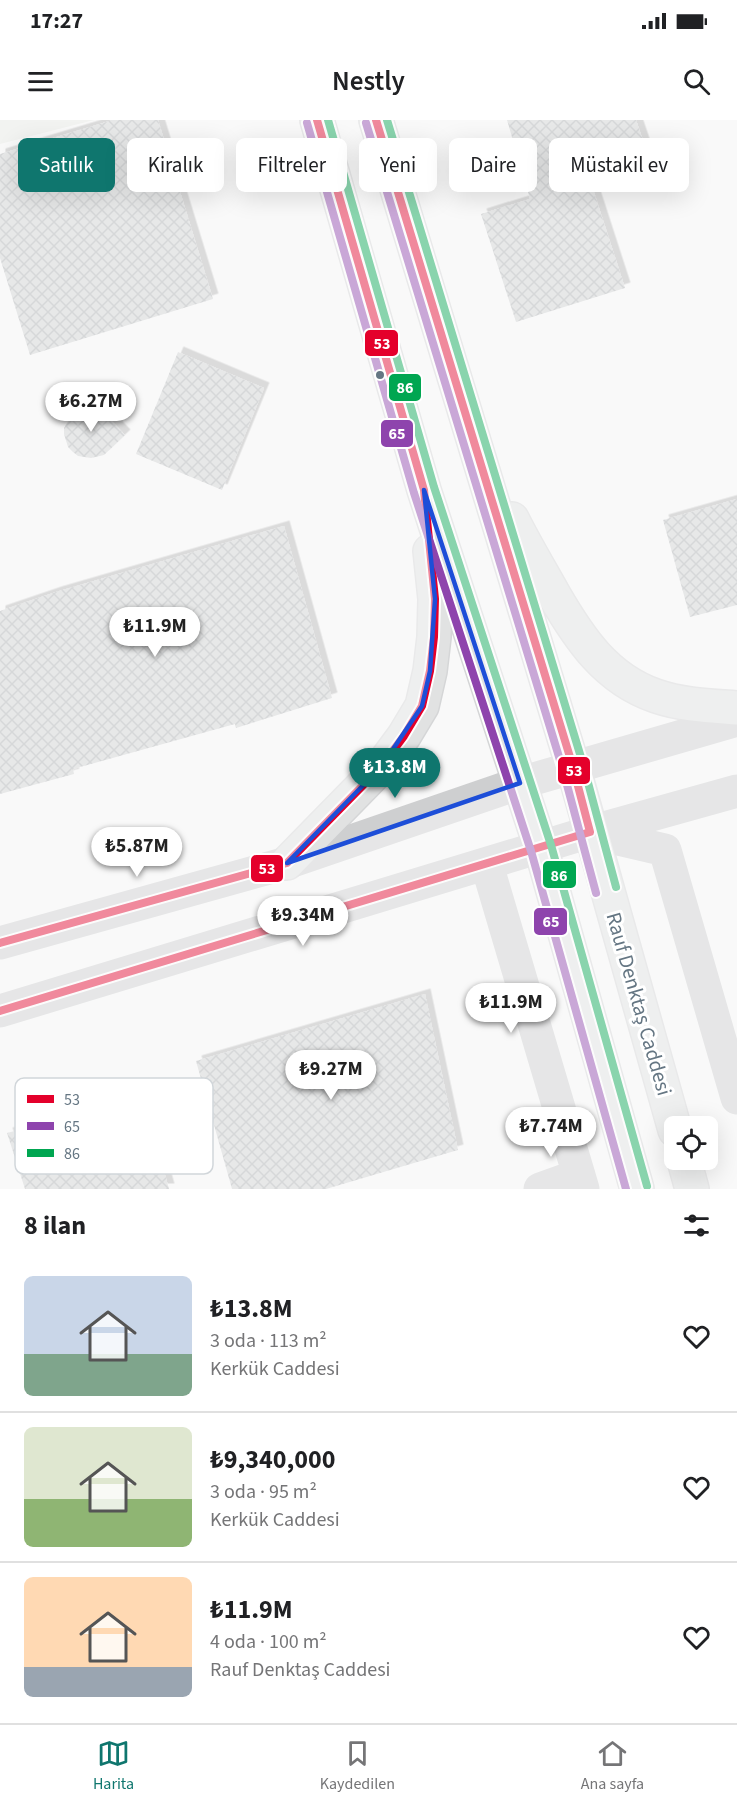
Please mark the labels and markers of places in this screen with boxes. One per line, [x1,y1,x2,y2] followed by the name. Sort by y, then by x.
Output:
[374,369,386,381] unlabelled marker
[42,382,140,433] pin: ₺6.27M
[106,607,204,658] pin: ₺11.9M
[346,748,444,799] pin: ₺13.8M
[88,827,186,878] pin: ₺5.87M
[254,896,352,947] pin: ₺9.34M
[462,983,560,1034] pin: ₺11.9M
[282,1050,380,1101] pin: ₺9.27M
[502,1107,600,1158] pin: ₺7.74M

